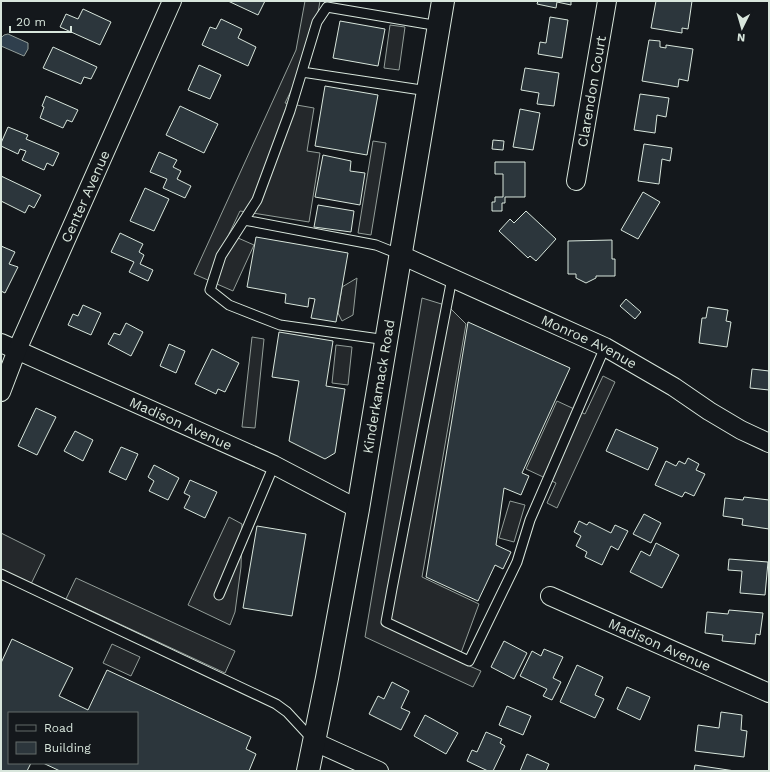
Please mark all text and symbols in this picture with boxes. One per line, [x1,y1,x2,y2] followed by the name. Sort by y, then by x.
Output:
[10,8,71,34] scale bar
[722,8,762,48] north arrow
[16,15,46,29] text: 20 m
[737,31,746,44] text: N
[574,34,609,148] street label: Clarendon Court
[58,148,113,245] street label: Center Avenue
[539,311,640,372] street label: Monroe Avenue
[359,318,398,455] street label: Kinderkamack Road
[127,394,235,453] street label: Madison Avenue
[606,615,713,674] street label: Madison Avenue
[8,712,138,764] legend
[44,721,73,735] text: Road
[44,741,91,755] text: Building

